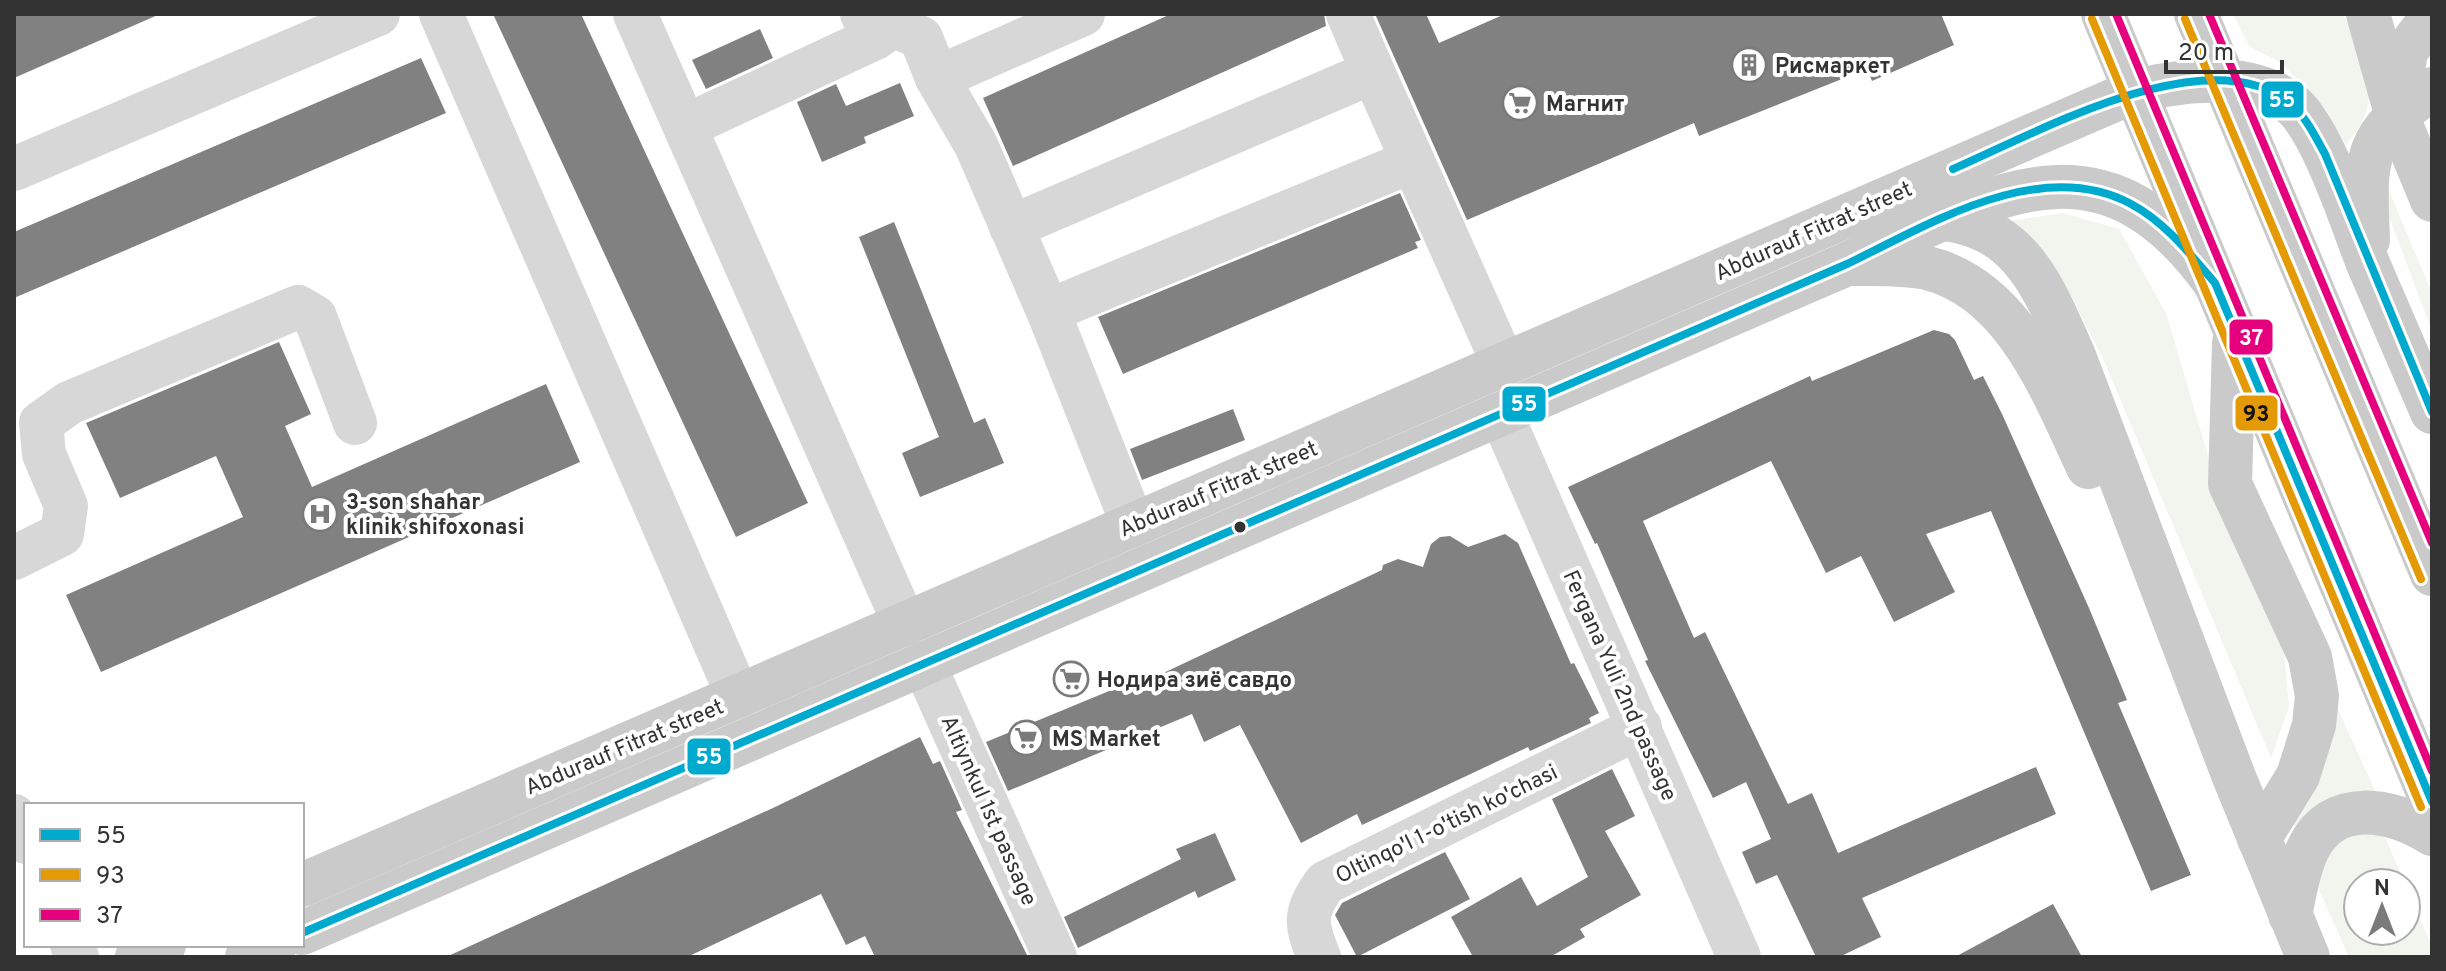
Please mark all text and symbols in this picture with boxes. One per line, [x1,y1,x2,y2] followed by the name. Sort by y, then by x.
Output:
[2166,24,2282,74] scale bar
[2178,39,2234,69] text: 20 m
[1730,46,1768,84] building icon: Рисмаркет
[1775,54,1890,81] place label: Рисмаркет
[2260,80,2305,119] line badge: 55
[1501,84,1539,122] supermarket icon: Магнит
[2269,88,2295,115] text: 55
[1546,92,1624,119] place label: Магнит
[1711,177,1917,288] street label: Abdurauf Fitrat street
[2228,318,2274,356] line badge: 37
[2239,326,2263,353] text: 37
[1501,385,1547,423] line badge: 55
[1511,392,1537,419] text: 55
[2234,394,2279,432] line badge: 93
[2243,402,2269,429] text: 93
[1116,436,1322,544] street label: Abdurauf Fitrat street
[346,490,524,542] place label: 3-son shahar klinik shifoxonasi
[301,495,339,533] hospital icon: 3-son shahar klinik shifoxonasi
[1232,519,1248,535] unlabelled marker
[1556,567,1682,805] street label: Fergana Yuli 2nd passage
[1052,660,1090,698] supermarket icon: Нодира зиё савдо
[1097,668,1292,695] place label: Нодира зиё савдо
[522,694,728,802] street label: Abdurauf Fitrat street
[934,712,1042,910] street label: Altiynkul 1st passage
[1007,719,1045,757] supermarket icon: MS Market
[1052,727,1161,754] place label: MS Market
[686,737,732,776] line badge: 55
[696,745,722,772] text: 55
[1332,760,1563,891] street label: Oltinqo'l 1-o'tish ko'chasi
[24,803,304,947] legend
[96,822,126,852] text: 55
[96,862,125,892] text: 93
[2342,867,2422,947] north arrow
[2374,876,2390,903] text: N
[96,902,123,932] text: 37

